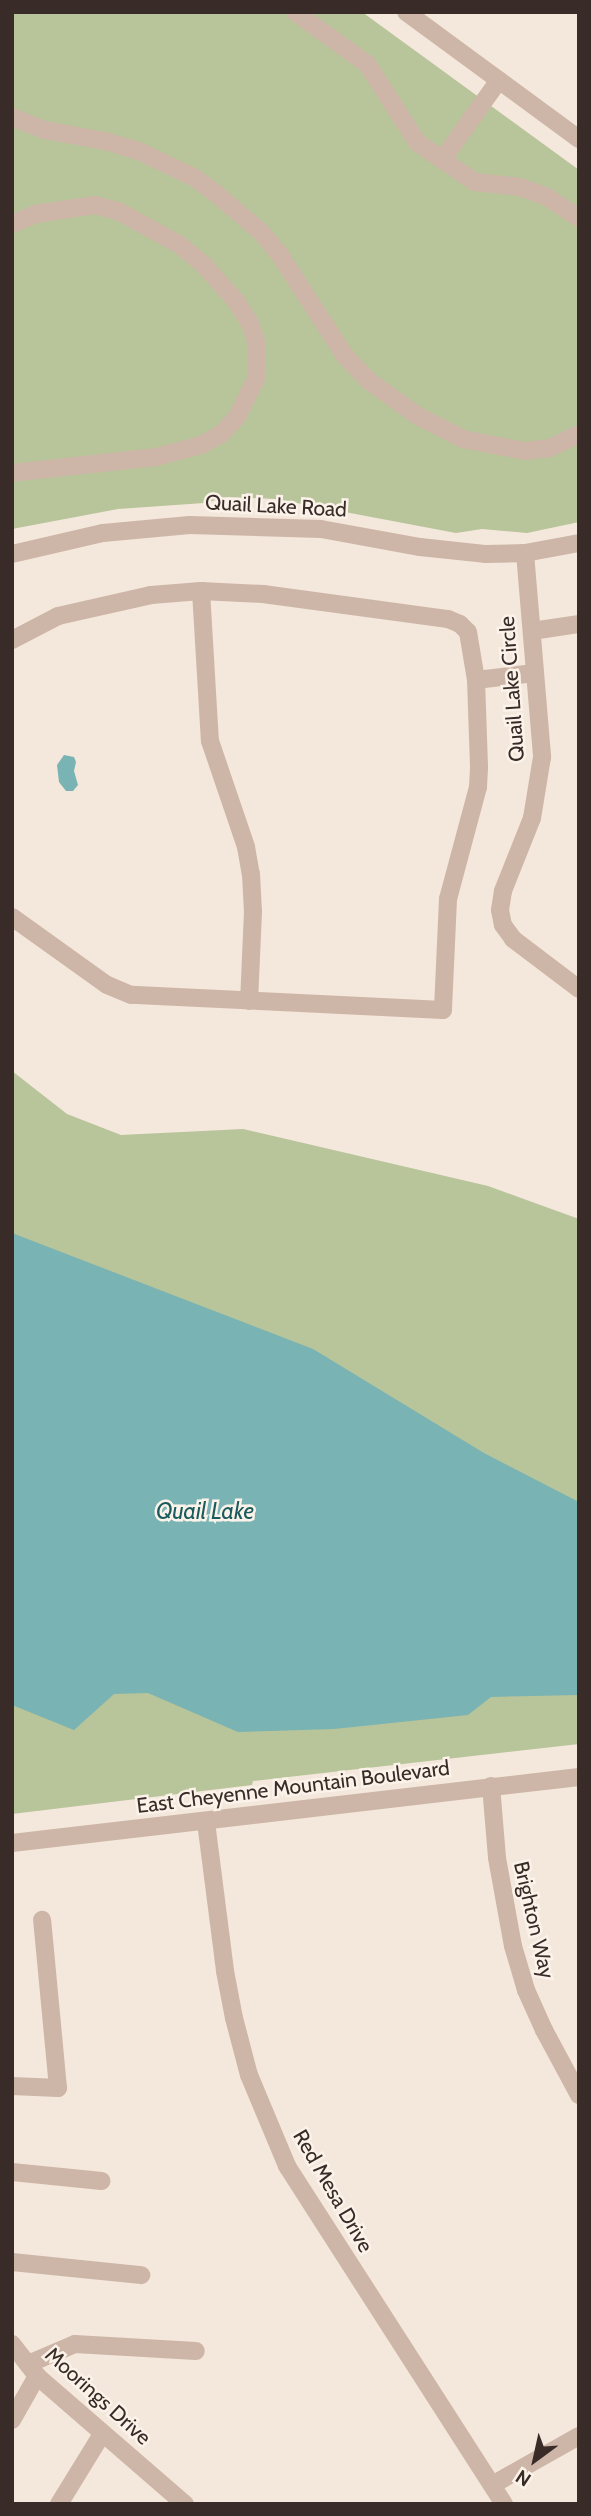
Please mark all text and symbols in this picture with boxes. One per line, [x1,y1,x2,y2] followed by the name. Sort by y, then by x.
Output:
[205,490,347,522] street label: Quail Lake Road
[494,615,530,763] street label: Quail Lake Circle
[156,1497,254,1525] water label: Quail Lake
[135,1755,451,1819] street label: East Cheyenne Mountain Boulevard
[508,1859,560,1981] street label: Brighton Way
[288,2125,378,2257] street label: Red Mesa Drive
[40,2342,156,2450] street label: Moorings Drive
[500,2425,570,2495] north arrow
[511,2465,535,2491] text: N

